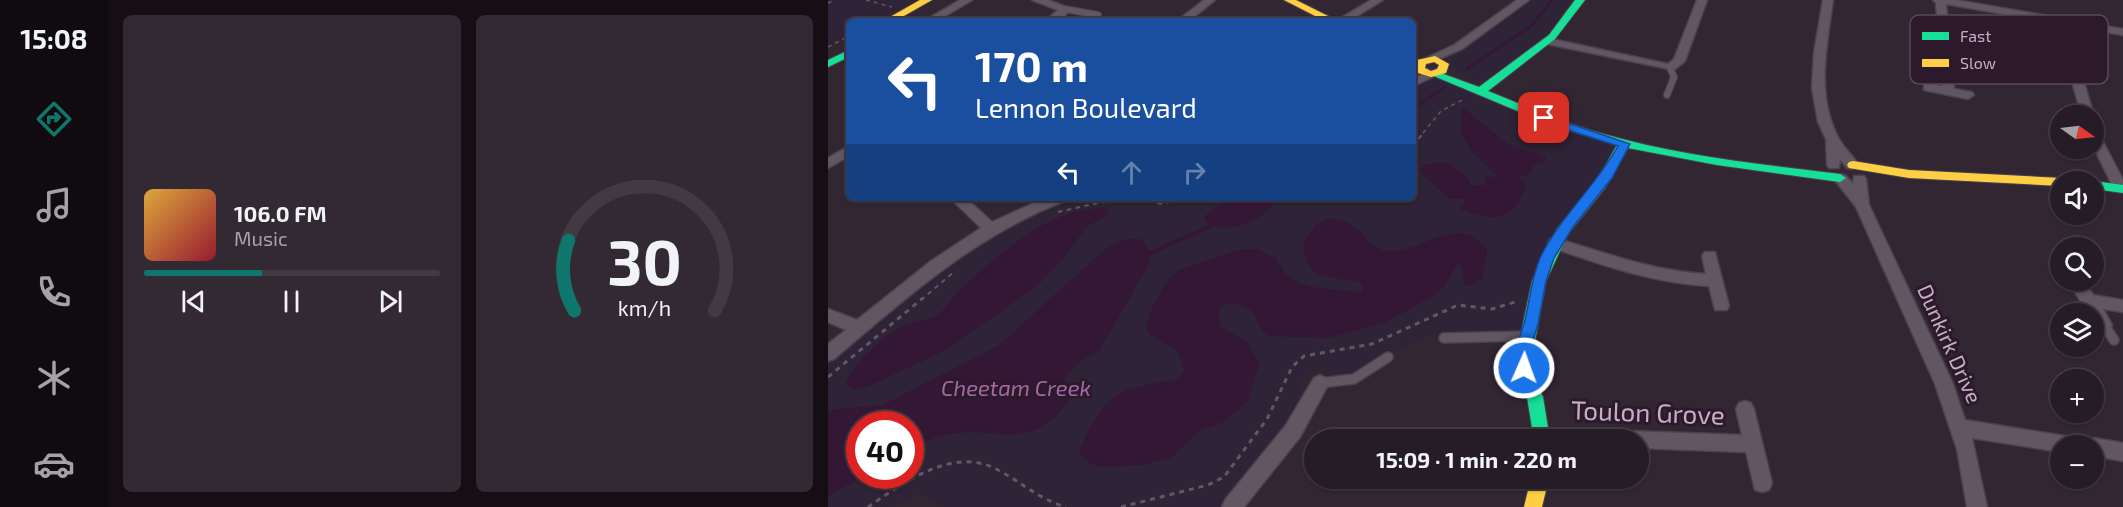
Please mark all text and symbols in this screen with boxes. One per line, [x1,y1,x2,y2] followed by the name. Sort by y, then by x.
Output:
[1910,15,2108,84] legend
[20,22,88,54] text: 15:08
[1960,26,1991,45] text: Fast
[975,40,1088,90] text: 170 m
[876,42,954,120] icon: left
[1960,53,1996,72] text: Slow
[975,91,1197,123] text: Lennon Boulevard
[1518,92,1569,143] pin
[33,98,75,140] icon: directions
[1527,101,1560,134] icon: arrive
[2050,105,2104,159] north arrow
[2050,105,2104,489] map controls
[1052,156,1085,189] icon: left
[1115,156,1148,189] icon: ahead
[1178,156,1211,189] icon: right
[2050,171,2104,225] button: sound
[33,184,75,226] icon: music
[234,200,327,226] text: 106.0 FM
[607,223,682,298] text: 30
[234,226,288,250] text: Music
[2050,237,2104,291] button: search
[33,271,75,313] icon: phone
[1913,280,1988,407] street label: Dunkirk Drive
[177,285,210,318] icon: previous
[275,285,308,318] icon: pause
[374,285,407,318] icon: next
[618,295,671,320] text: km/h
[2050,303,2104,357] button: layers
[1492,336,1556,400] position arrow
[33,357,75,399] icon: climate
[2050,369,2104,423] button: +
[941,374,1091,400] water label: Cheetam Creek
[1571,393,1725,430] street label: Toulon Grove
[846,411,924,489] speed limit sign: 40
[2050,435,2104,489] button: −
[33,443,75,485] icon: car
[1376,446,1577,472] text: 15:09 · 1 min · 220 m

